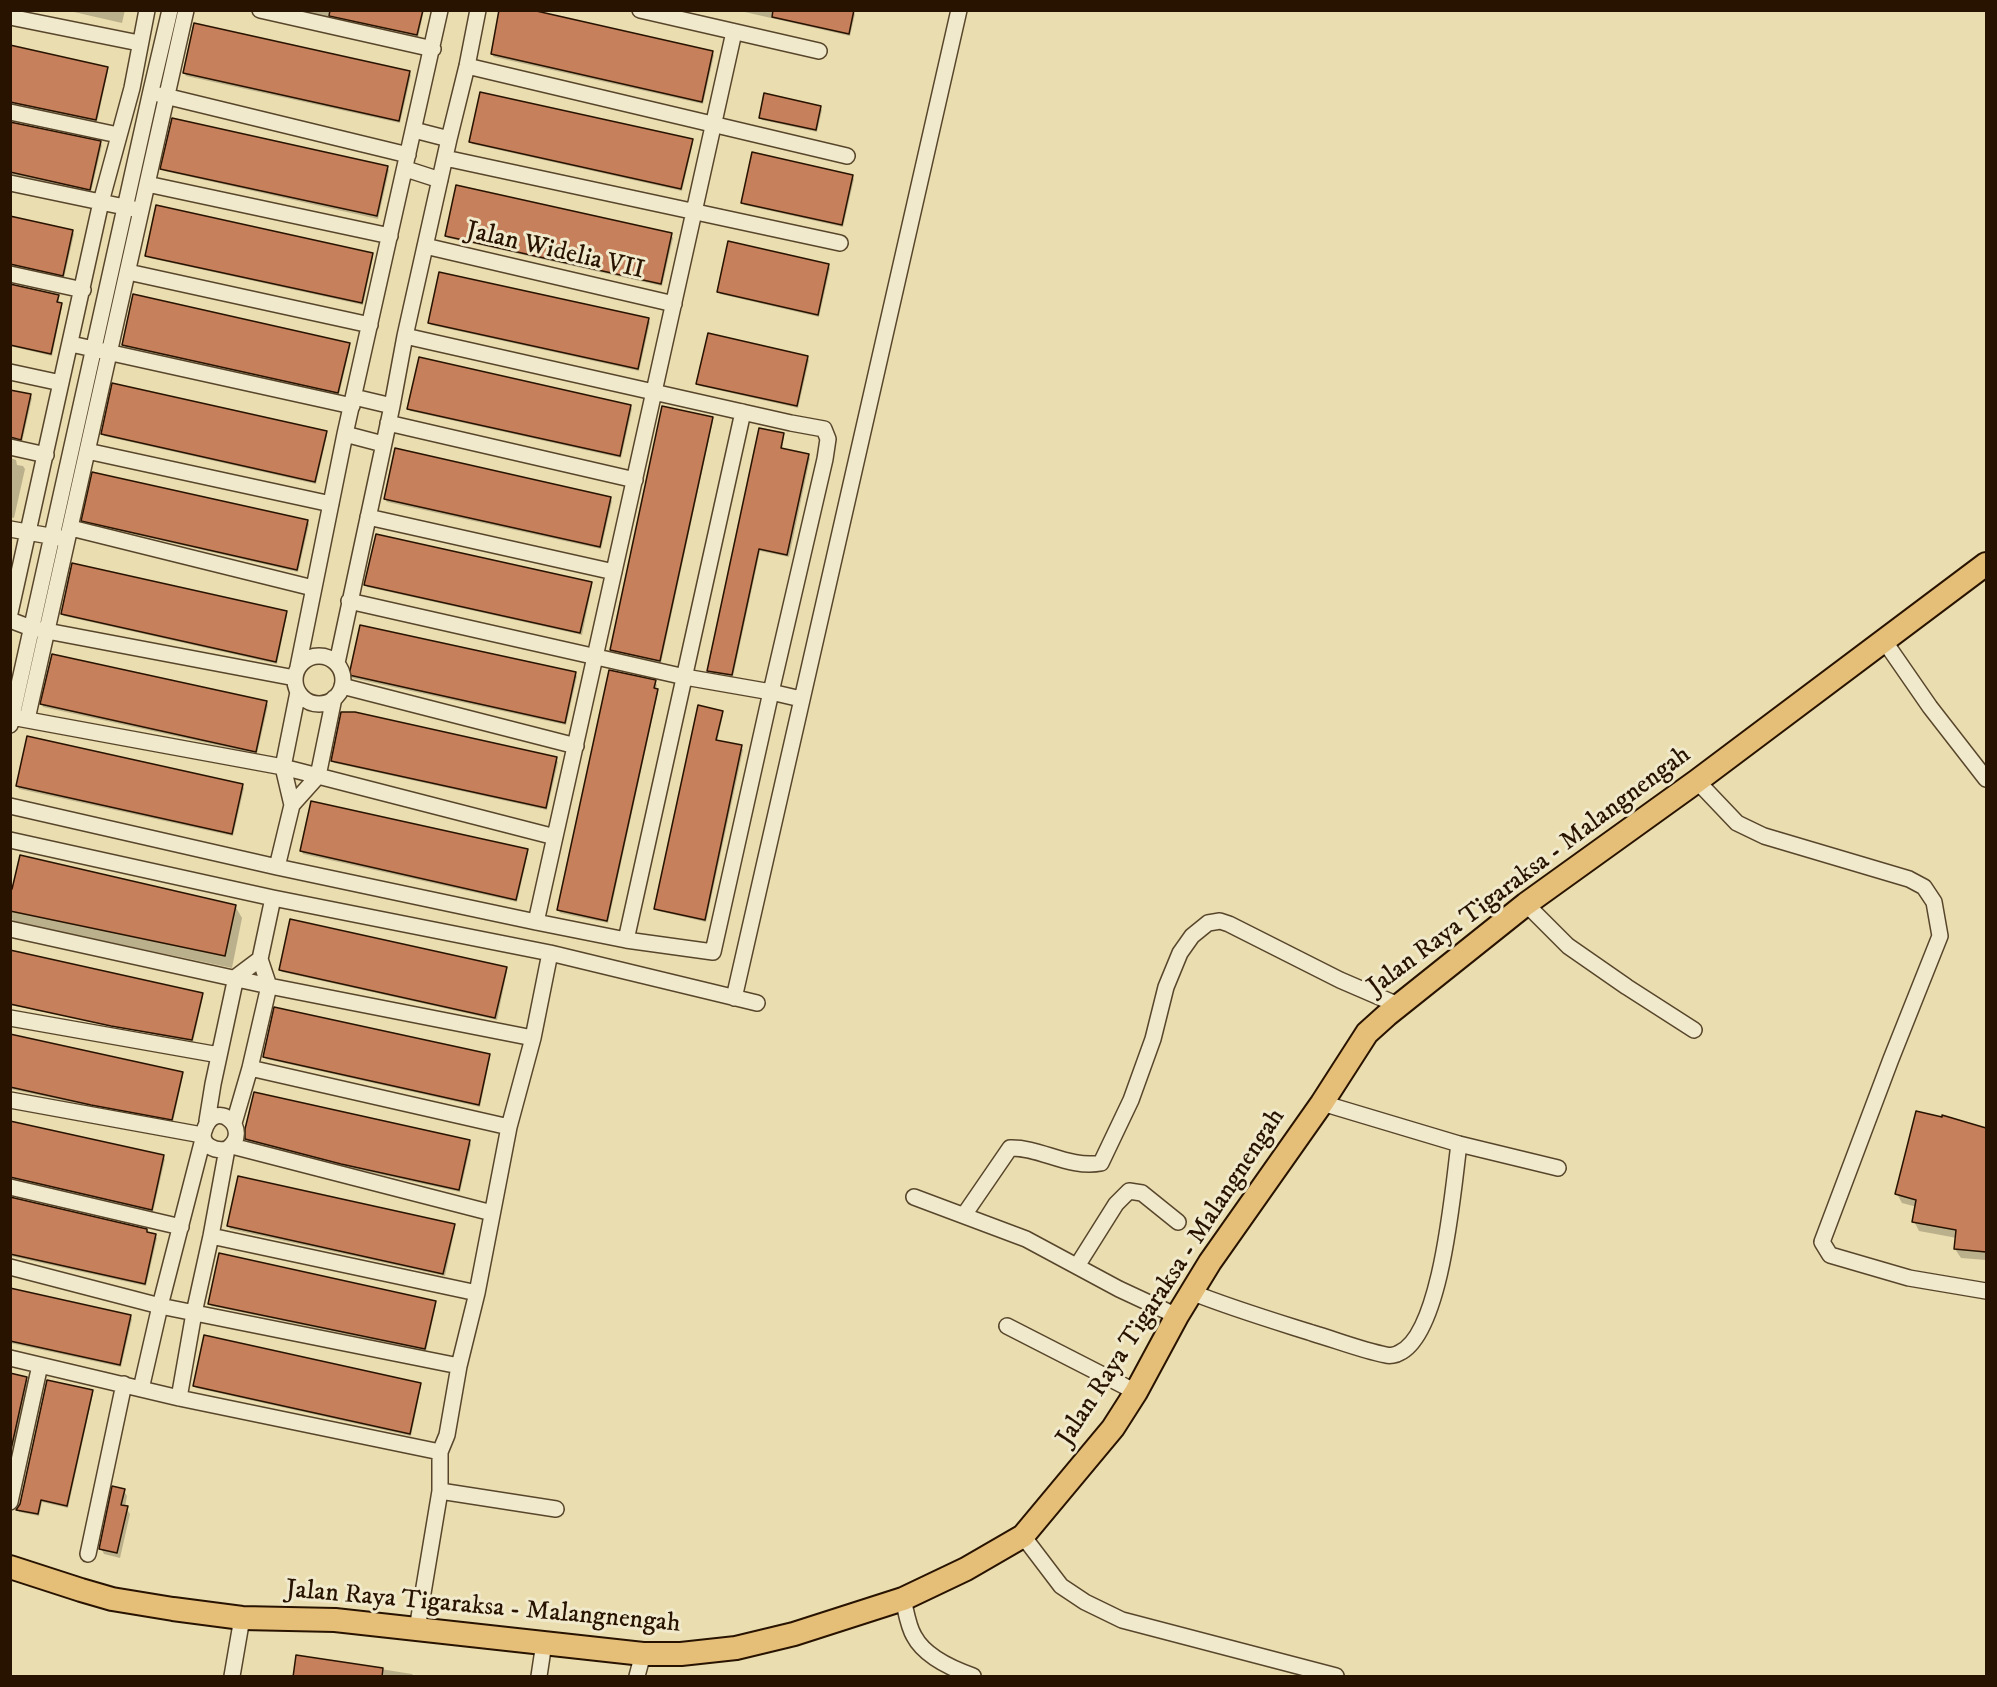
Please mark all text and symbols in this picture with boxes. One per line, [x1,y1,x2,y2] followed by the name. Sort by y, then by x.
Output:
[463,216,647,288] street label: Jalan Widelia VII
[1362,740,1698,1004] street label: Jalan Raya Tigaraksa - Malangnengah
[1051,1103,1293,1453] street label: Jalan Raya Tigaraksa - Malangnengah
[284,1575,682,1641] street label: Jalan Raya Tigaraksa - Malangnengah

